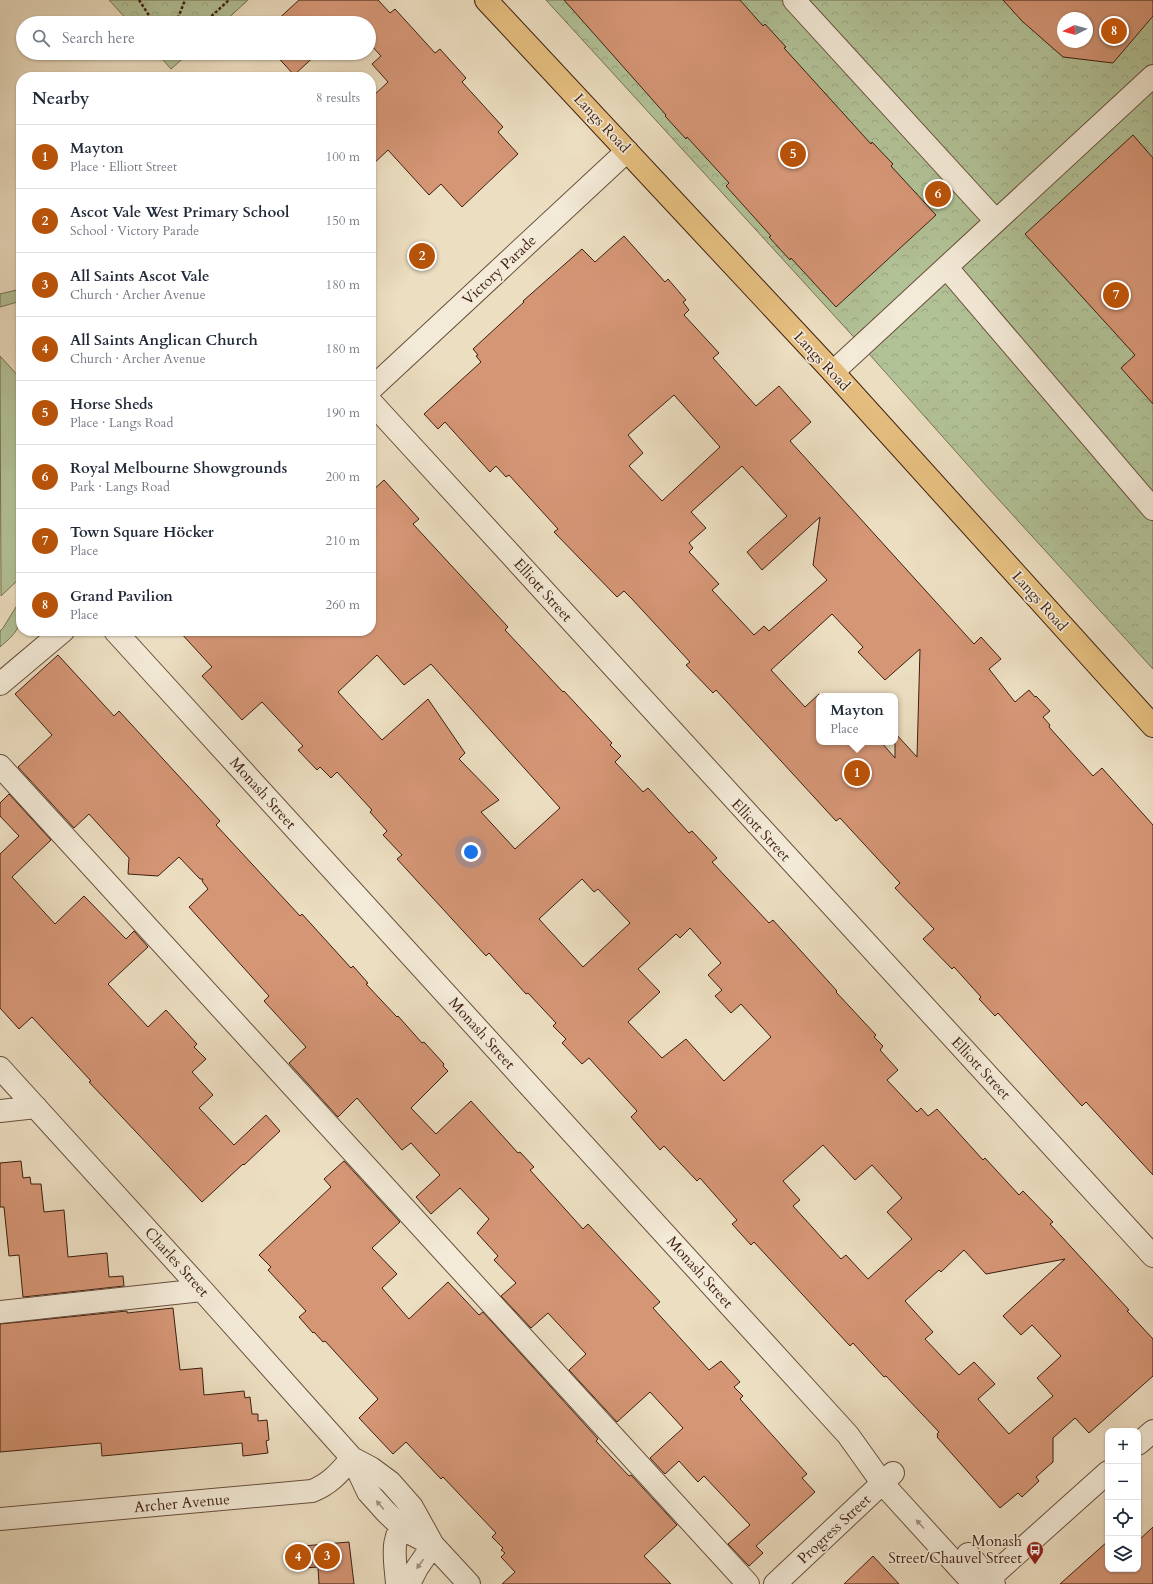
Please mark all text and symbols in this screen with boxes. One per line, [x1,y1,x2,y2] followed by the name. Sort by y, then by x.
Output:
[1057,12,1093,48] north arrow
[16,16,376,60] search box
[1101,16,1127,46] pin: 8
[30,27,52,49] icon: search
[62,28,135,48] text: Search here
[32,87,89,110] text: Nearby
[316,89,360,107] text: 8 results
[569,89,635,157] street label: Langs Road
[70,138,124,158] text: Mayton
[780,139,806,169] pin: 5
[42,148,48,166] text: 1
[326,148,360,166] text: 100 m
[70,158,177,176] text: Place · Elliott Street
[925,179,951,209] pin: 6
[70,202,289,222] text: Ascot Vale West Primary School
[42,212,48,230] text: 2
[326,212,360,230] text: 150 m
[70,222,199,240] text: School · Victory Parade
[458,230,540,310] street label: Victory Parade
[409,241,435,271] pin: 2
[70,266,209,286] text: All Saints Ascot Vale
[42,276,48,294] text: 3
[326,276,360,294] text: 180 m
[1103,280,1129,310] pin: 7
[70,286,206,304] text: Church · Archer Avenue
[789,327,855,395] street label: Langs Road
[70,330,258,350] text: All Saints Anglican Church
[42,340,48,358] text: 4
[326,340,360,358] text: 180 m
[70,350,206,368] text: Church · Archer Avenue
[70,394,153,414] text: Horse Sheds
[42,404,48,422] text: 5
[326,404,360,422] text: 190 m
[70,414,173,432] text: Place · Langs Road
[70,458,287,478] text: Royal Melbourne Showgrounds
[42,468,48,486] text: 6
[326,468,360,486] text: 200 m
[70,478,170,496] text: Park · Langs Road
[70,522,214,542] text: Town Square Höcker
[42,532,48,550] text: 7
[326,532,360,550] text: 210 m
[70,542,98,560] text: Place
[509,554,577,626] street label: Elliott Street
[1008,567,1072,635] street label: Langs Road
[70,586,173,606] text: Grand Pavilion
[42,596,48,614] text: 8
[326,596,360,614] text: 260 m
[70,606,98,624] text: Place
[816,693,898,745] popup
[830,700,884,720] text: Mayton
[830,720,859,738] text: Place
[225,753,301,834] street label: Monash Street
[844,758,870,788] pin: 1
[727,794,795,866] street label: Elliott Street
[461,842,481,862] your location
[444,993,520,1074] street label: Monash Street
[947,1032,1015,1104] street label: Elliott Street
[140,1223,214,1301] street label: Charles Street
[662,1232,738,1313] street label: Monash Street
[1105,1428,1141,1572] map controls
[1105,1428,1141,1464] button: +
[1105,1464,1141,1500] button: −
[133,1489,231,1517] street label: Archer Avenue
[793,1490,875,1568] street label: Progress Street
[376,1500,385,1511] one-way arrow
[1105,1500,1141,1536] button: locate
[915,1519,925,1529] one-way arrow
[888,1531,1023,1568] place label: Monash Street/Chauvel Street
[1105,1536,1141,1572] button: layers
[1025,1540,1045,1565] bus stop icon: Monash Street/Chauvel Street
[314,1541,340,1571] pin: 3
[285,1542,311,1572] pin: 4
[415,1558,424,1569] one-way arrow

